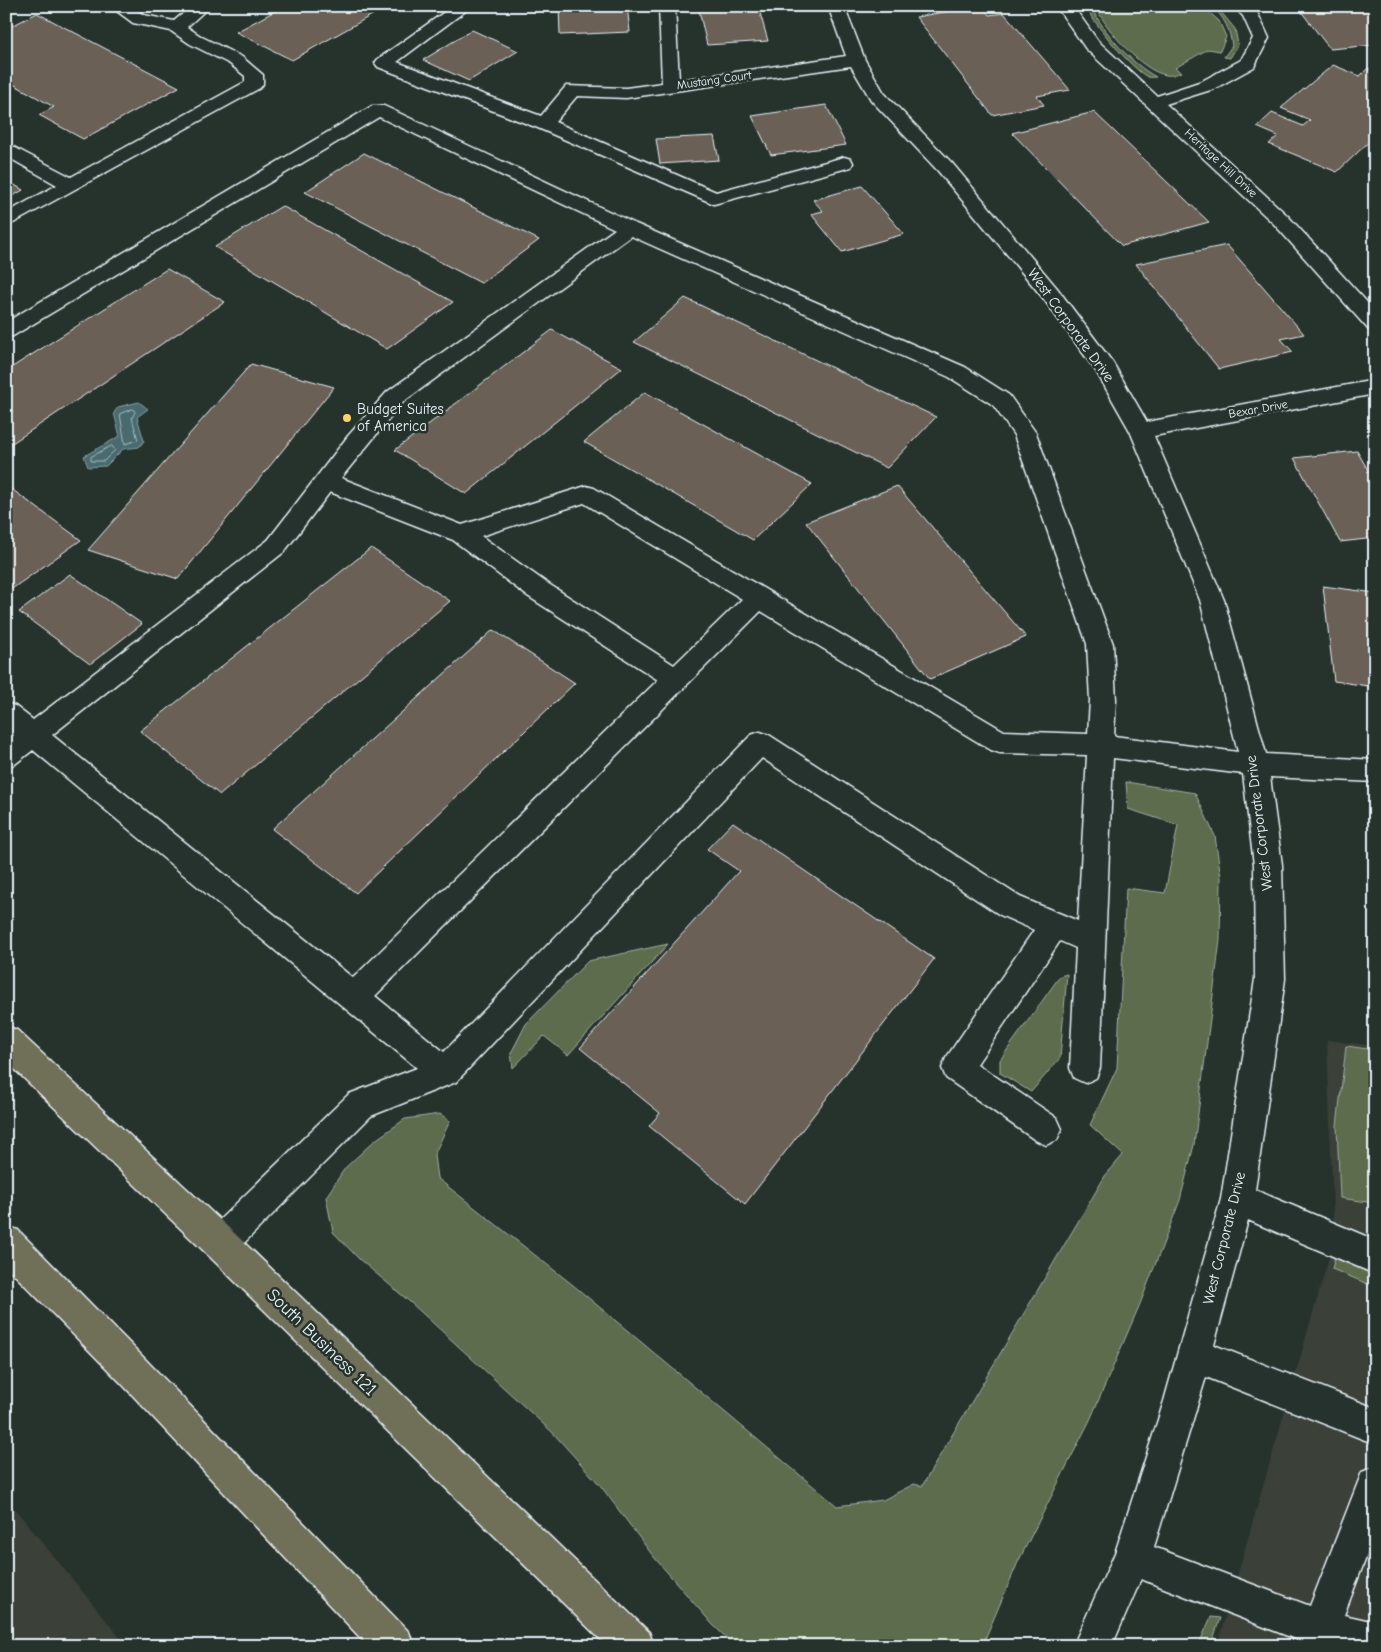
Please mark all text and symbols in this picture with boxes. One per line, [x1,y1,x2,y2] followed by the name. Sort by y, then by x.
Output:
[676,68,753,92] street label: Mustang Court
[1182,126,1260,200] street label: Heritage Hill Drive
[1024,265,1119,386] street label: West Corporate Drive
[1227,397,1289,421] street label: Bexar Drive
[357,400,444,435] place label: Budget Suites of America
[341,412,353,424] marker: Budget Suites of America
[1242,754,1276,892] street label: West Corporate Drive
[1199,1169,1249,1306] street label: West Corporate Drive
[262,1284,381,1400] street label: South Business 121

